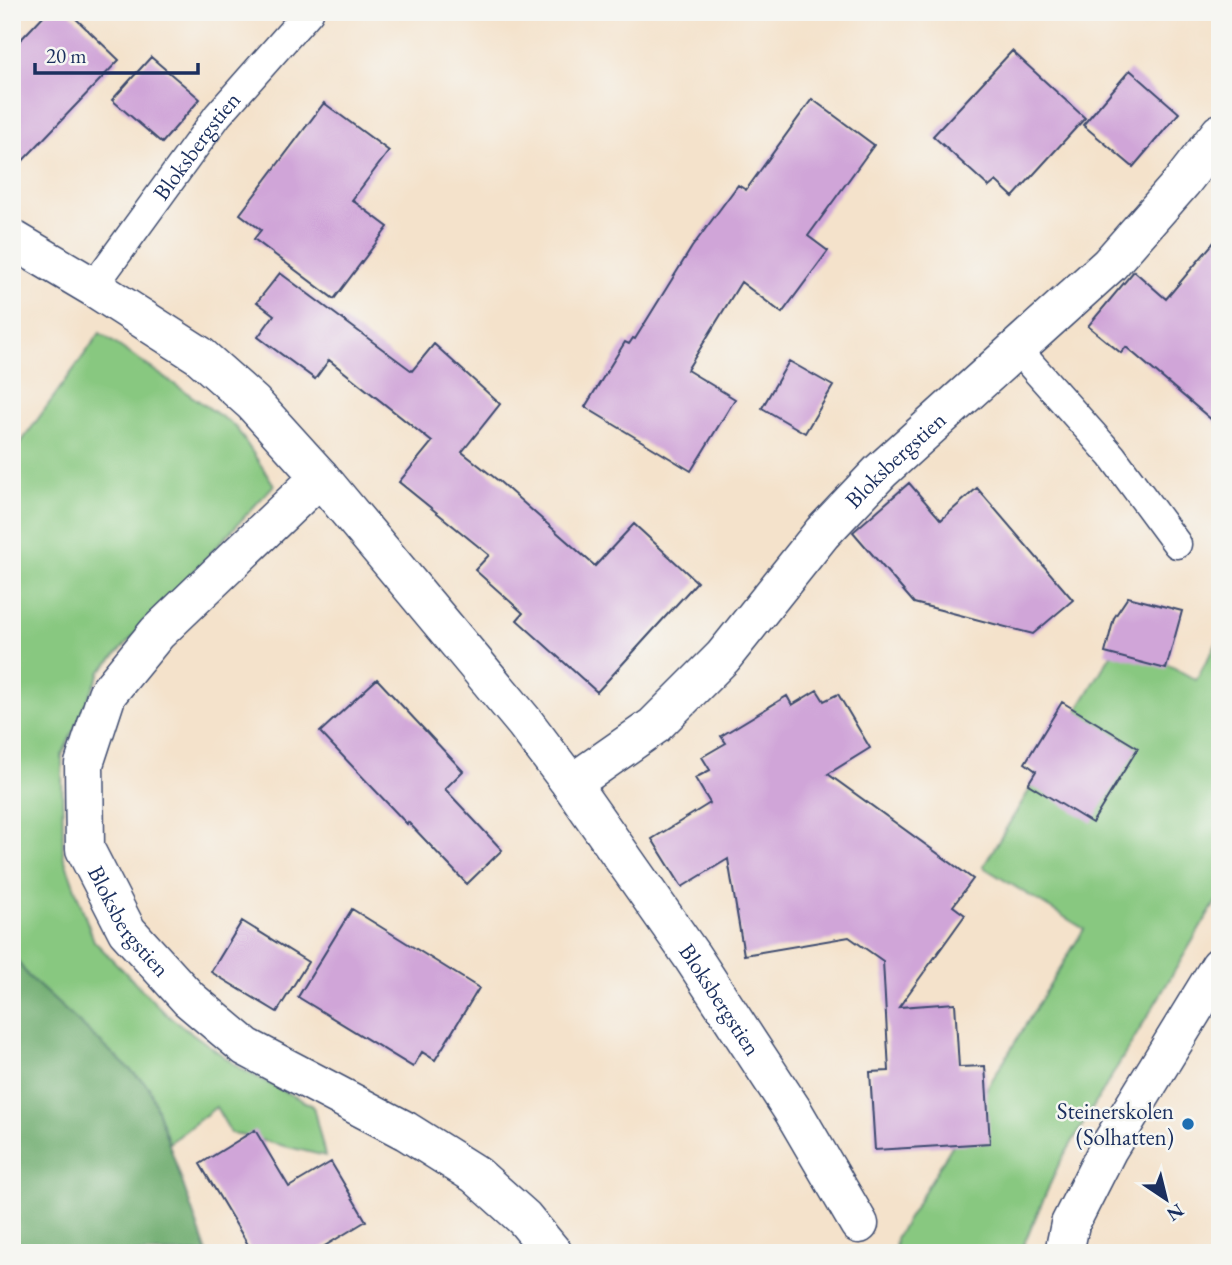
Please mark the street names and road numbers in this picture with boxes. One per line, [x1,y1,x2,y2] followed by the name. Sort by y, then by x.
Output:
[146,85,247,206] street label: Bloksbergstien
[838,405,952,515] street label: Bloksbergstien
[81,861,176,983] street label: Bloksbergstien
[672,937,768,1061] street label: Bloksbergstien

